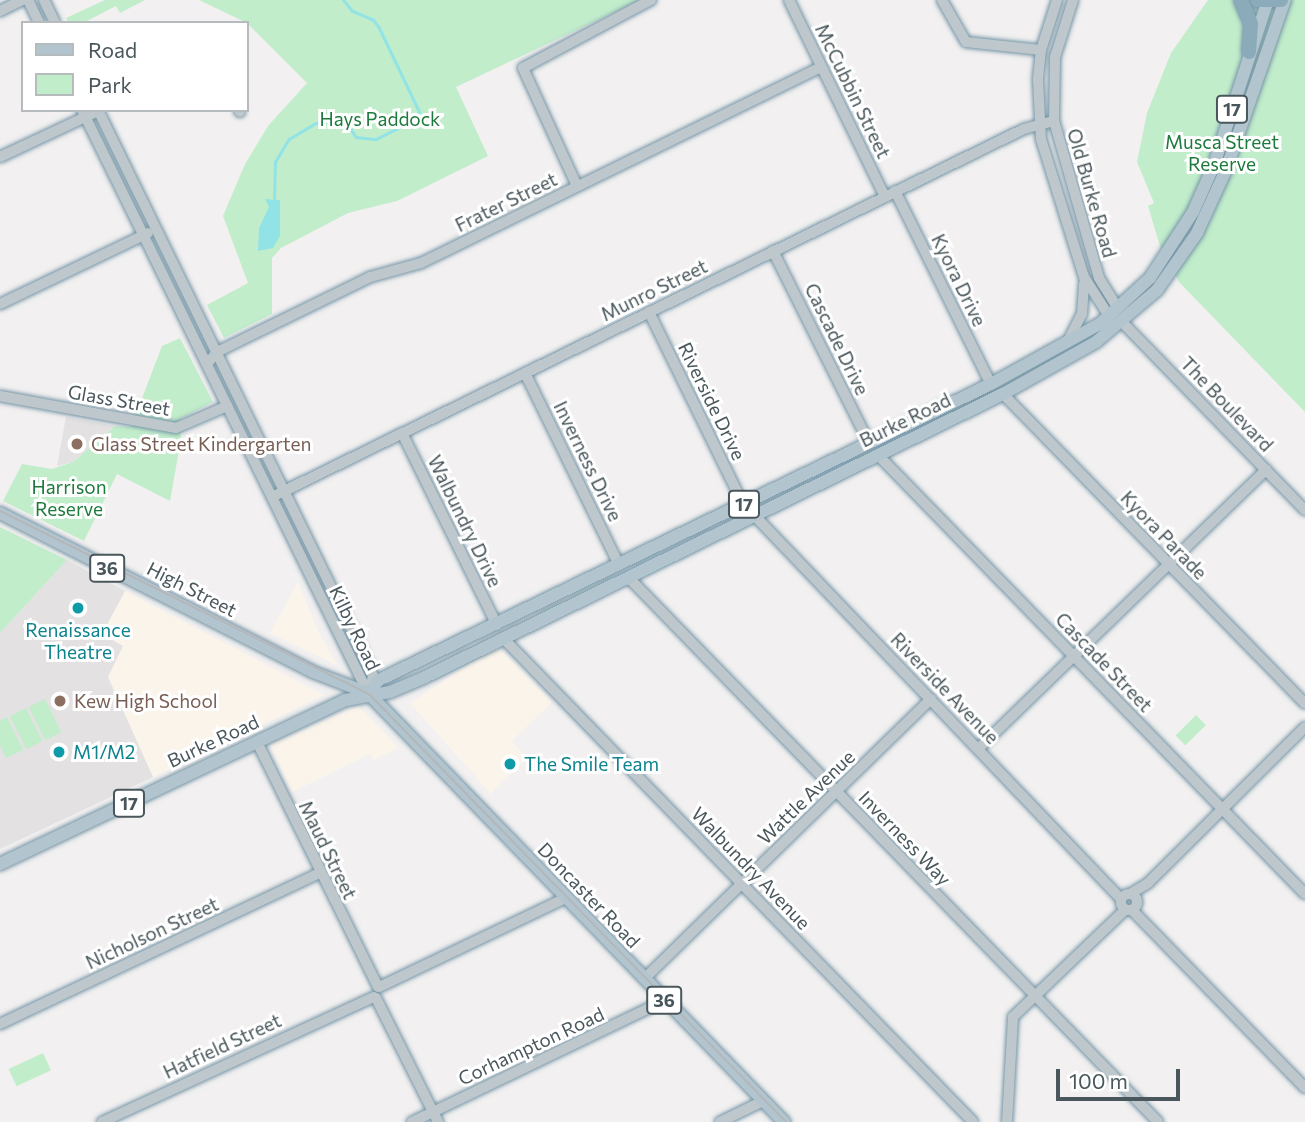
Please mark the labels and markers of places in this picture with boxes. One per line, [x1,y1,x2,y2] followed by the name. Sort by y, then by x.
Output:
[91,433,311,455] place label: Glass Street Kindergarten
[69,436,85,452] marker: Glass Street Kindergarten
[70,600,86,616] marker: Renaissance Theatre
[25,619,131,663] place label: Renaissance Theatre
[74,690,218,712] place label: Kew High School
[52,693,68,709] marker: Kew High School
[73,741,135,763] place label: M1/M2
[51,744,67,760] marker: M1/M2
[524,753,659,775] place label: The Smile Team
[502,756,518,772] marker: The Smile Team

